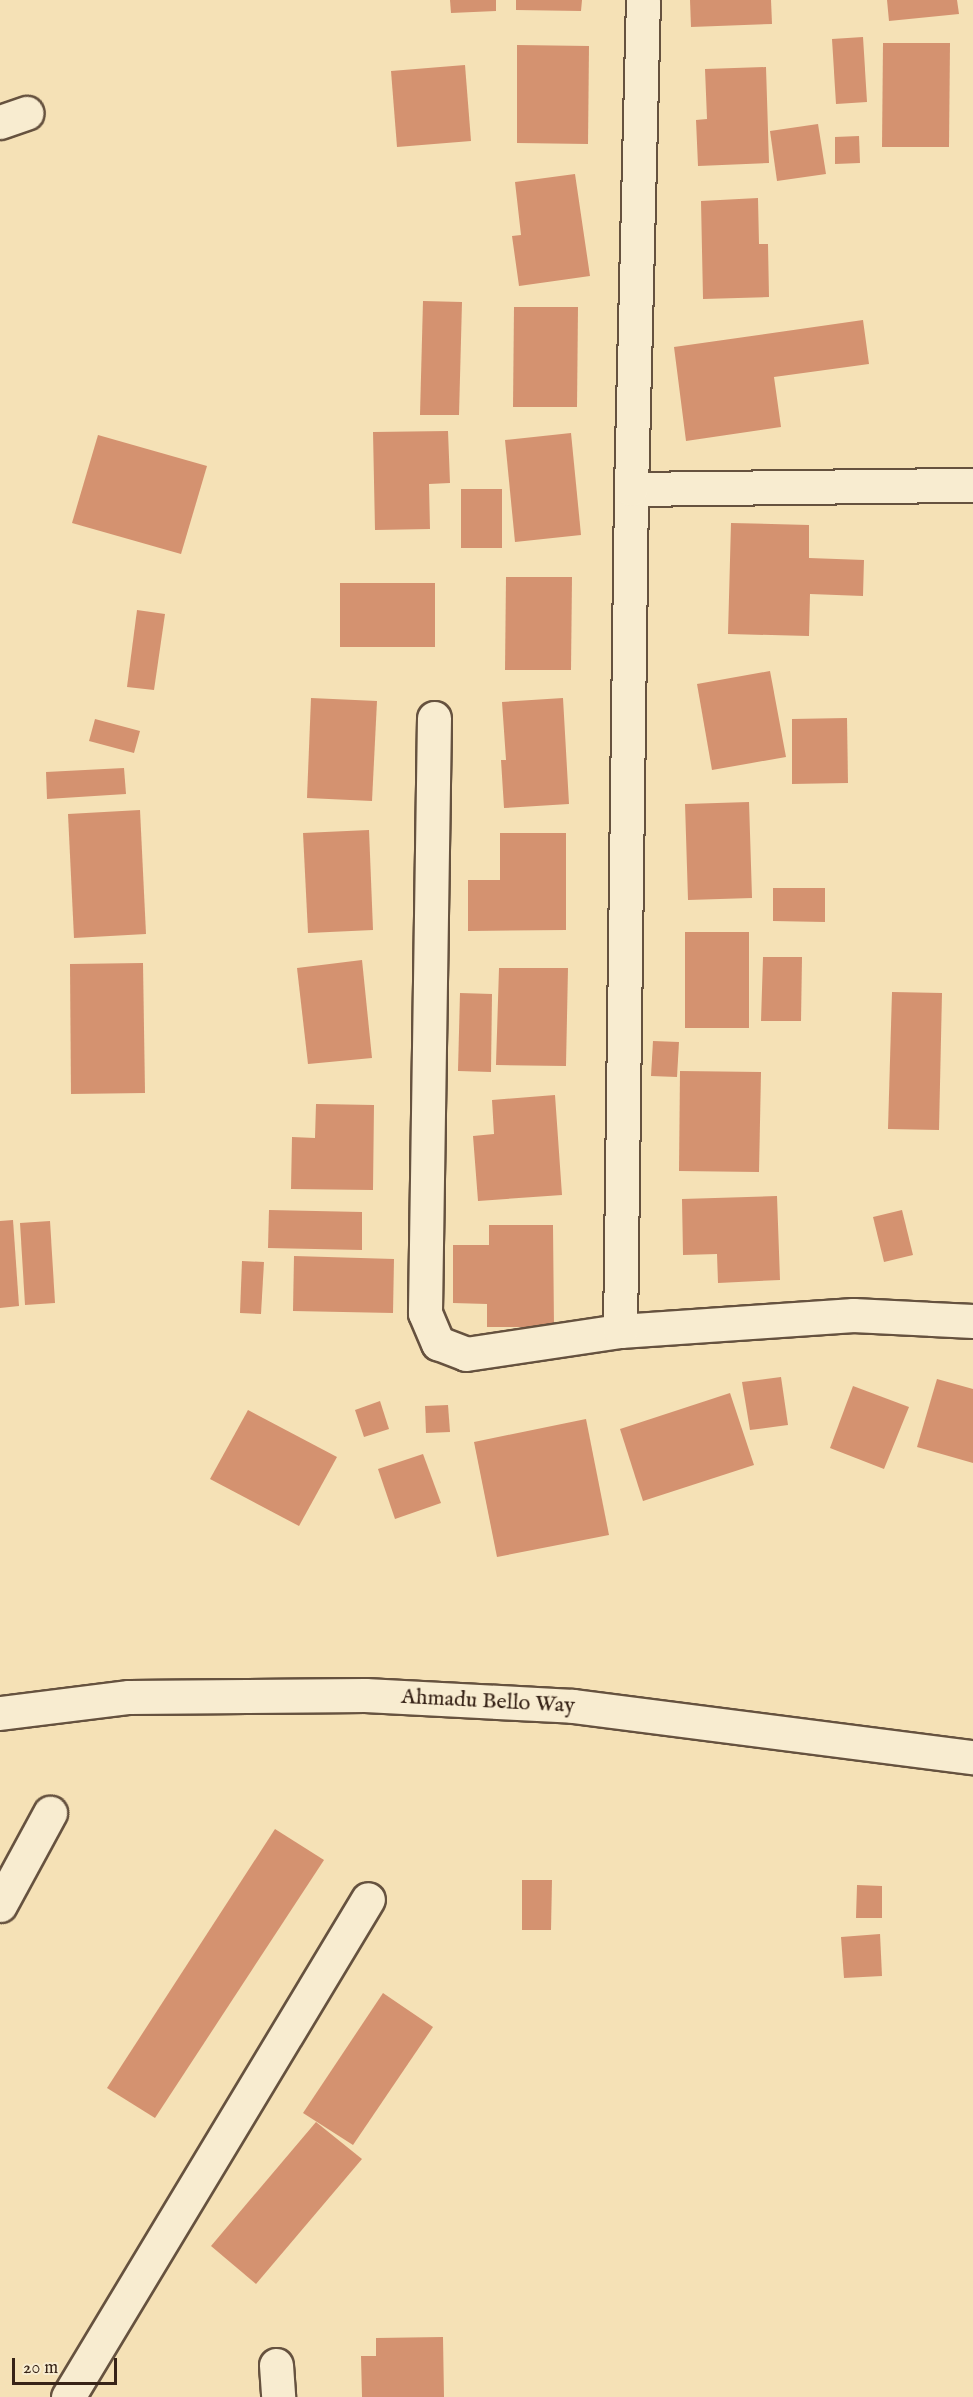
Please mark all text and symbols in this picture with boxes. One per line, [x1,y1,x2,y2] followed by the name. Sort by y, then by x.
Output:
[400,1684,576,1720] street label: Ahmadu Bello Way
[15,2346,120,2384] scale bar
[23,2357,58,2380] text: 20 m

